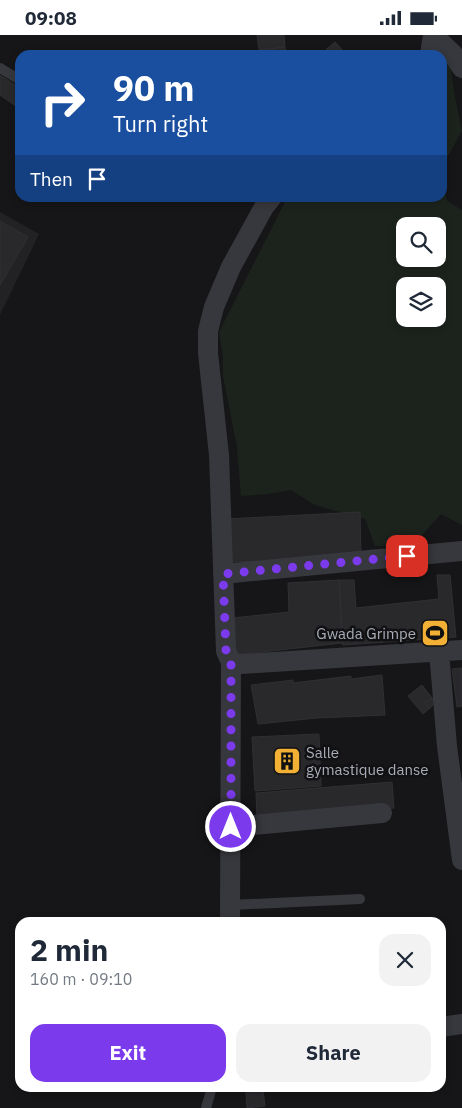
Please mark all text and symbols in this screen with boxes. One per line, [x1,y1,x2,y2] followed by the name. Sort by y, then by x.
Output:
[25,6,77,30] text: 09:08
[113,65,195,111] text: 90 m
[30,70,95,135] icon: right
[113,109,208,138] text: Turn right
[83,165,111,193] icon: arrive
[30,167,73,191] text: Then
[396,217,446,327] map controls
[396,217,446,267] button: search
[396,277,446,327] button: layers
[386,535,428,577] pin
[393,542,421,570] icon: arrive
[420,618,450,648] sports icon: Gwada Grimpe
[316,624,416,643] place label: Gwada Grimpe
[306,743,429,779] place label: Salle gymastique danse
[272,746,302,776] building icon: Salle gymastique danse
[204,800,256,852] position arrow
[30,930,108,969] text: 2 min
[379,934,431,986] button: close
[30,969,132,989] text: 160 m · 09:10
[30,1024,226,1082] button: Exit
[236,1024,431,1082] button: Share

